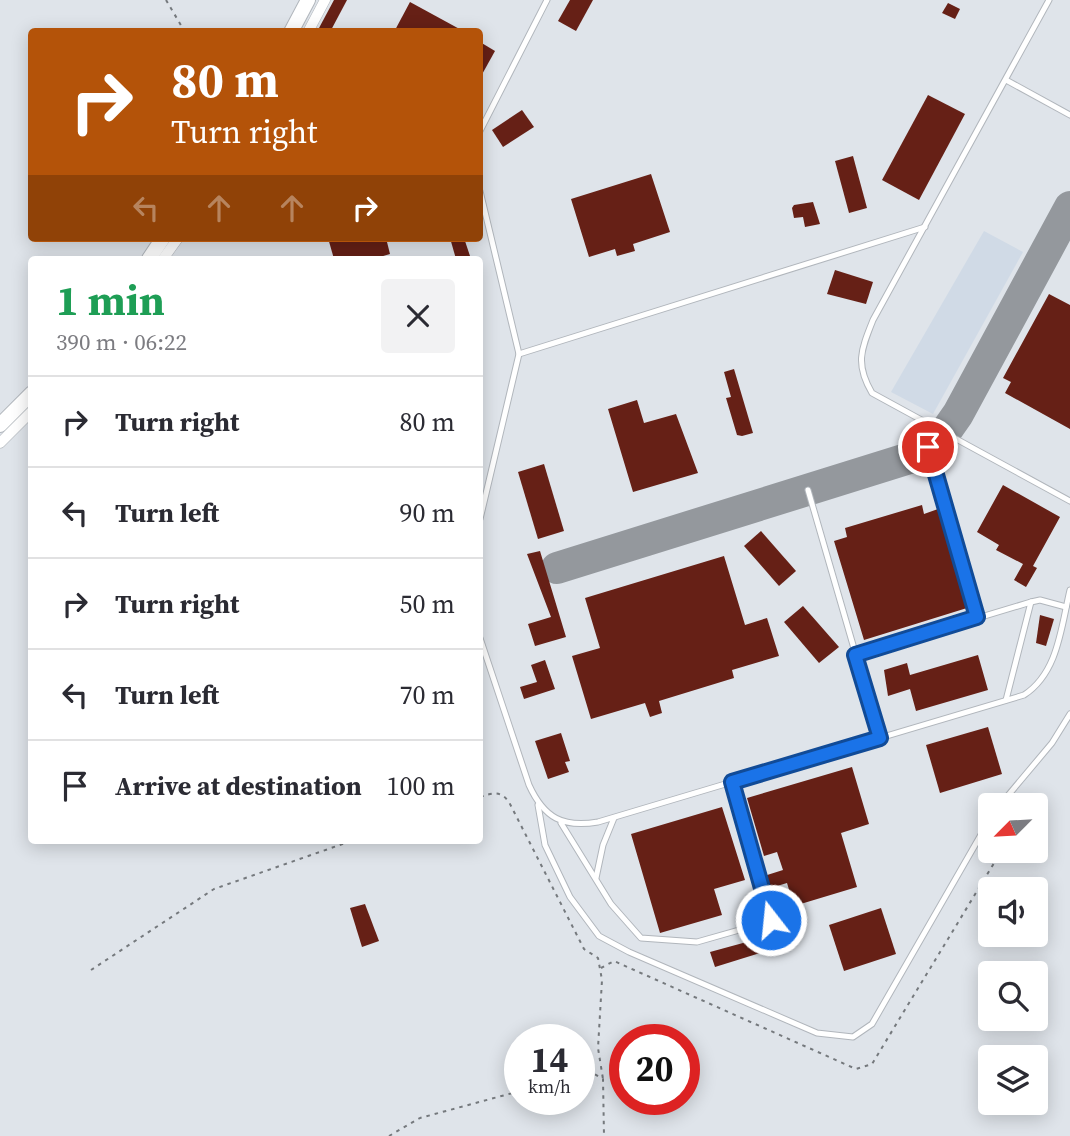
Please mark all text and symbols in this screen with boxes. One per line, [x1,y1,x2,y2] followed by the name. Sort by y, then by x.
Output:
[171,46,279,113] text: 80 m
[56,56,147,147] icon: right
[171,110,317,154] text: Turn right
[127,189,165,227] icon: left
[200,189,238,227] icon: ahead
[273,189,311,227] icon: ahead
[346,189,384,227] icon: right
[56,271,165,329] text: 1 min
[381,279,455,353] button: close
[56,326,187,358] text: 390 m · 06:22
[56,403,94,441] icon: right
[115,404,239,440] text: Turn right
[400,404,455,440] text: 80 m
[898,417,958,477] pin
[909,428,947,466] icon: arrive
[56,494,94,532] icon: left
[115,495,219,531] text: Turn left
[400,495,455,531] text: 90 m
[56,585,94,623] icon: right
[115,586,239,622] text: Turn right
[400,586,455,622] text: 50 m
[56,676,94,714] icon: left
[115,677,219,713] text: Turn left
[400,677,455,713] text: 70 m
[56,767,94,805] icon: arrive
[115,768,362,804] text: Arrive at destination
[387,768,455,804] text: 100 m
[978,793,1048,863] north arrow
[978,793,1048,1115] map controls
[978,877,1048,947] button: sound
[734,883,808,957] position arrow
[978,961,1048,1031] button: search
[609,1024,700,1115] speed limit sign: 20
[531,1036,568,1084] text: 14
[978,1045,1048,1115] button: layers
[528,1074,571,1099] text: km/h

